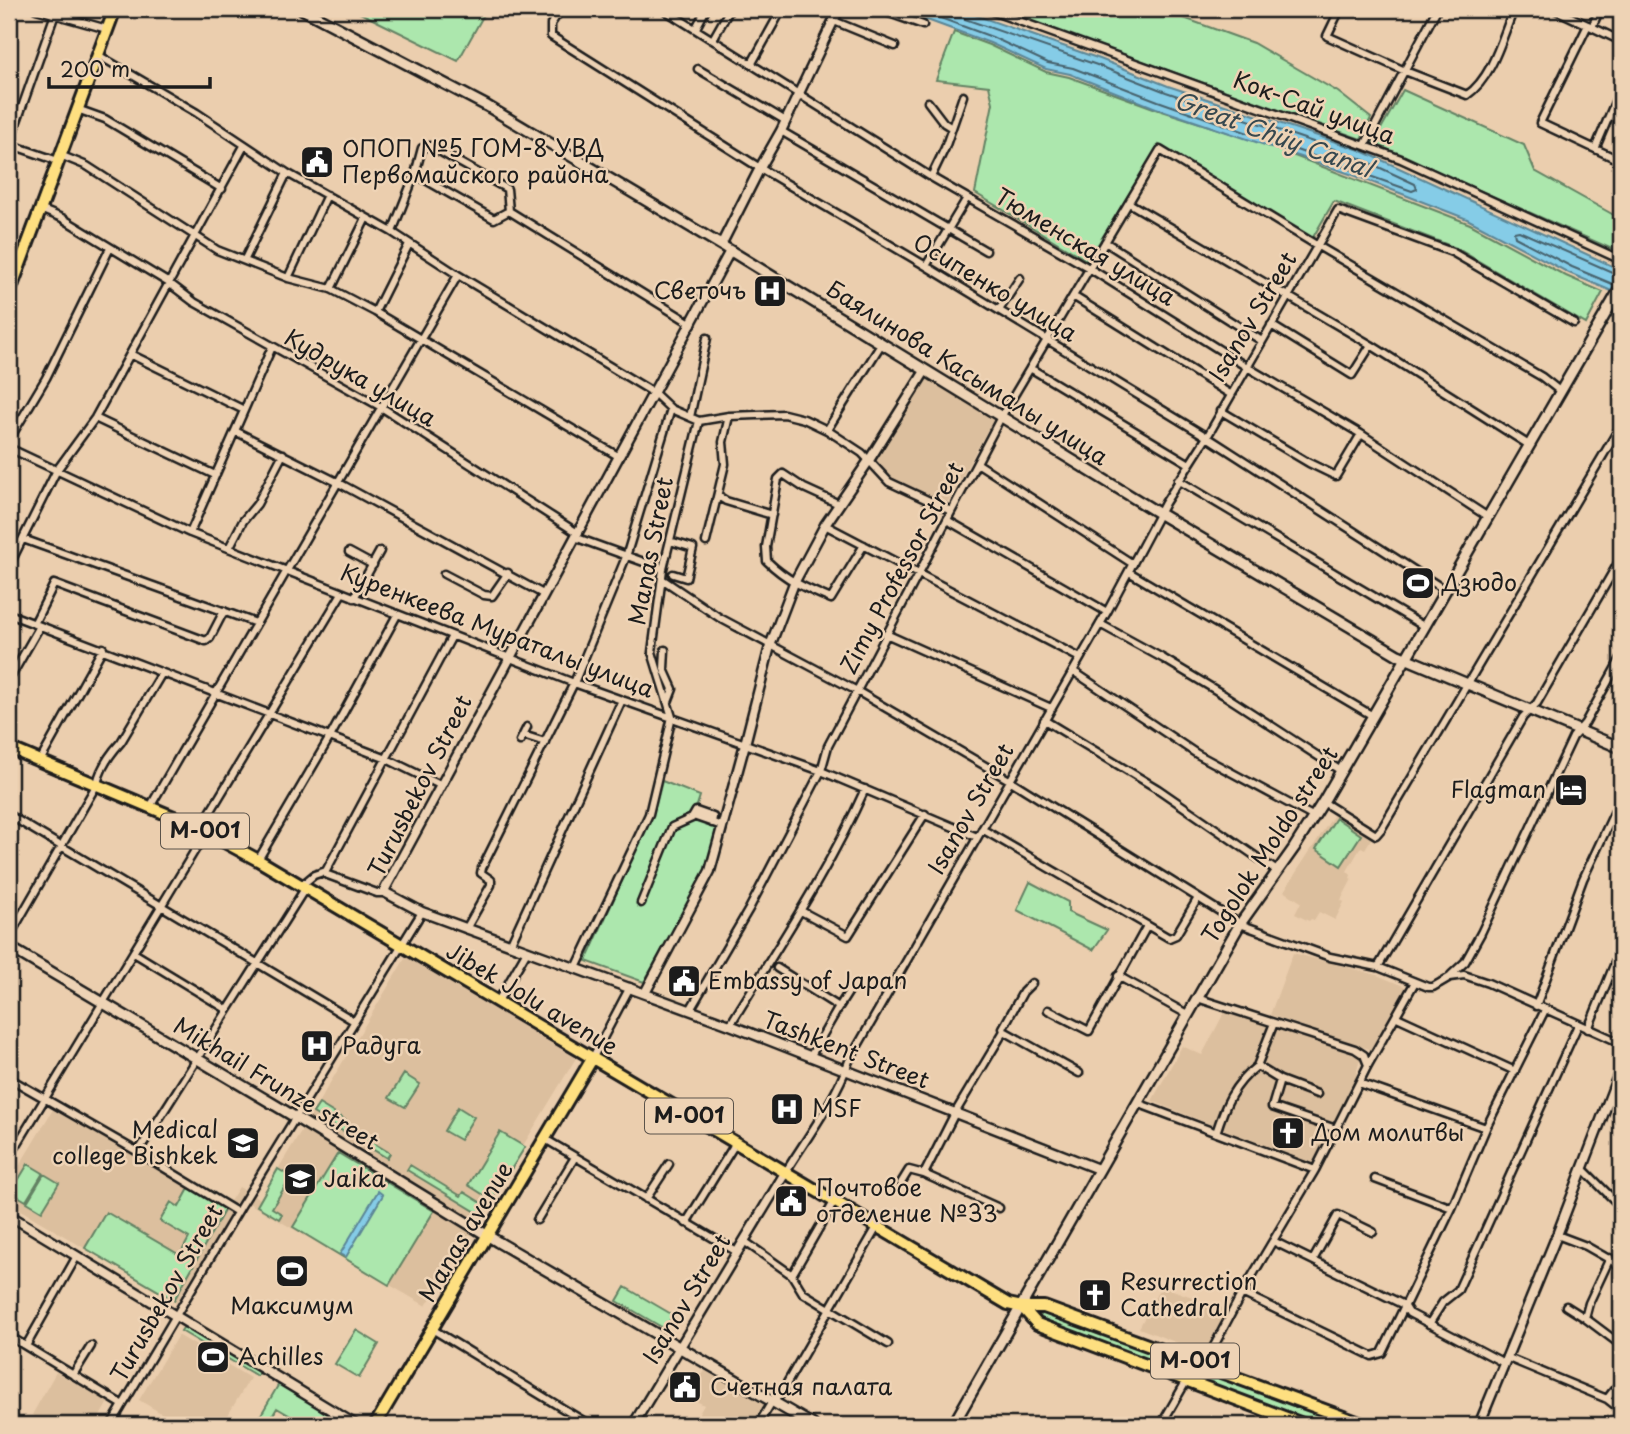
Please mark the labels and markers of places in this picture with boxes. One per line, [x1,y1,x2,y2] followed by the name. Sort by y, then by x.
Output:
[342,130,609,191] place label: ОПОП №5 ГОМ-8 УВД Первомайского района
[298,143,336,181] public building icon: ОПОП №5 ГОМ-8 УВД Первомайского района
[654,272,746,307] place label: Светочъ
[751,272,789,310] hospital icon: Светочъ
[1399,564,1437,602] sports icon: Дзюдо
[1441,564,1517,599] place label: Дзюдо
[1451,771,1546,806] place label: Flagman
[1552,771,1590,809] hotel icon: Flagman
[665,962,703,1000] public building icon: Embassy of Japan
[708,962,907,997] place label: Embassy of Japan
[298,1027,336,1065] hospital icon: Радуга
[342,1027,421,1062] place label: Радуга
[768,1090,806,1128] hospital icon: MSF
[812,1090,861,1125] place label: MSF
[52,1111,218,1172] place label: Medical college Bishkek
[1269,1114,1307,1152] church icon: Дом молитвы
[1311,1114,1464,1149] place label: Дом молитвы
[224,1124,262,1162] school or university icon: Medical college Bishkek
[281,1160,319,1198] school or university icon: Jaika
[324,1160,386,1195] place label: Jaika
[816,1169,998,1230] place label: Почтовое отделение №33
[772,1182,810,1220] public building icon: Почтовое отделение №33
[273,1252,311,1290] sports icon: Максимум
[1120,1263,1257,1324] place label: Resurrection Cathedral
[1076,1276,1114,1314] church icon: Resurrection Cathedral
[230,1287,354,1322] place label: Максимум
[194,1338,232,1376] sports icon: Achilles
[238,1338,323,1373] place label: Achilles
[666,1368,704,1406] public building icon: Счетная палата
[710,1368,893,1403] place label: Счетная палата

